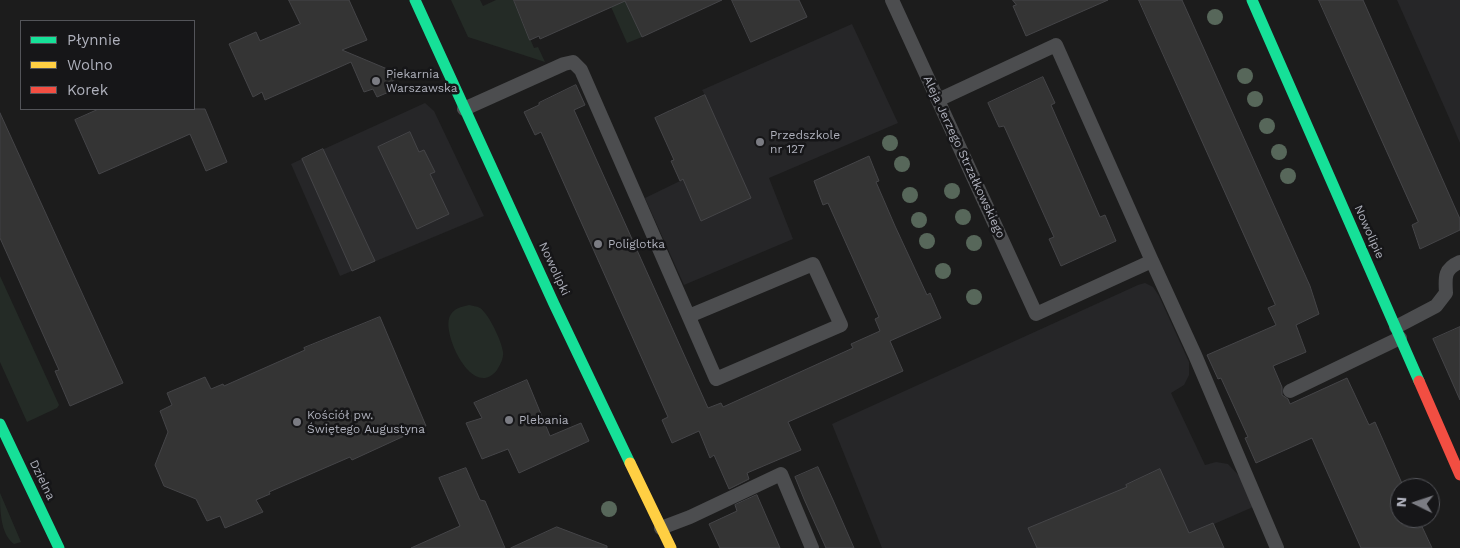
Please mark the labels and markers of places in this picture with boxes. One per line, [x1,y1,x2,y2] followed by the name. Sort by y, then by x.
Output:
[386,67,458,95] place label: Piekarnia Warszawska
[370,75,382,87] marker: Piekarnia Warszawska
[770,128,840,156] place label: Przedszkole nr 127
[754,136,766,148] marker: Przedszkole nr 127
[608,237,665,251] place label: Poliglotka
[592,238,604,250] marker: Poliglotka
[307,408,425,436] place label: Kościół pw. Świętego Augustyna
[519,413,569,427] place label: Plebania
[503,414,515,426] marker: Plebania
[291,416,303,428] marker: Kościół pw. Świętego Augustyna

